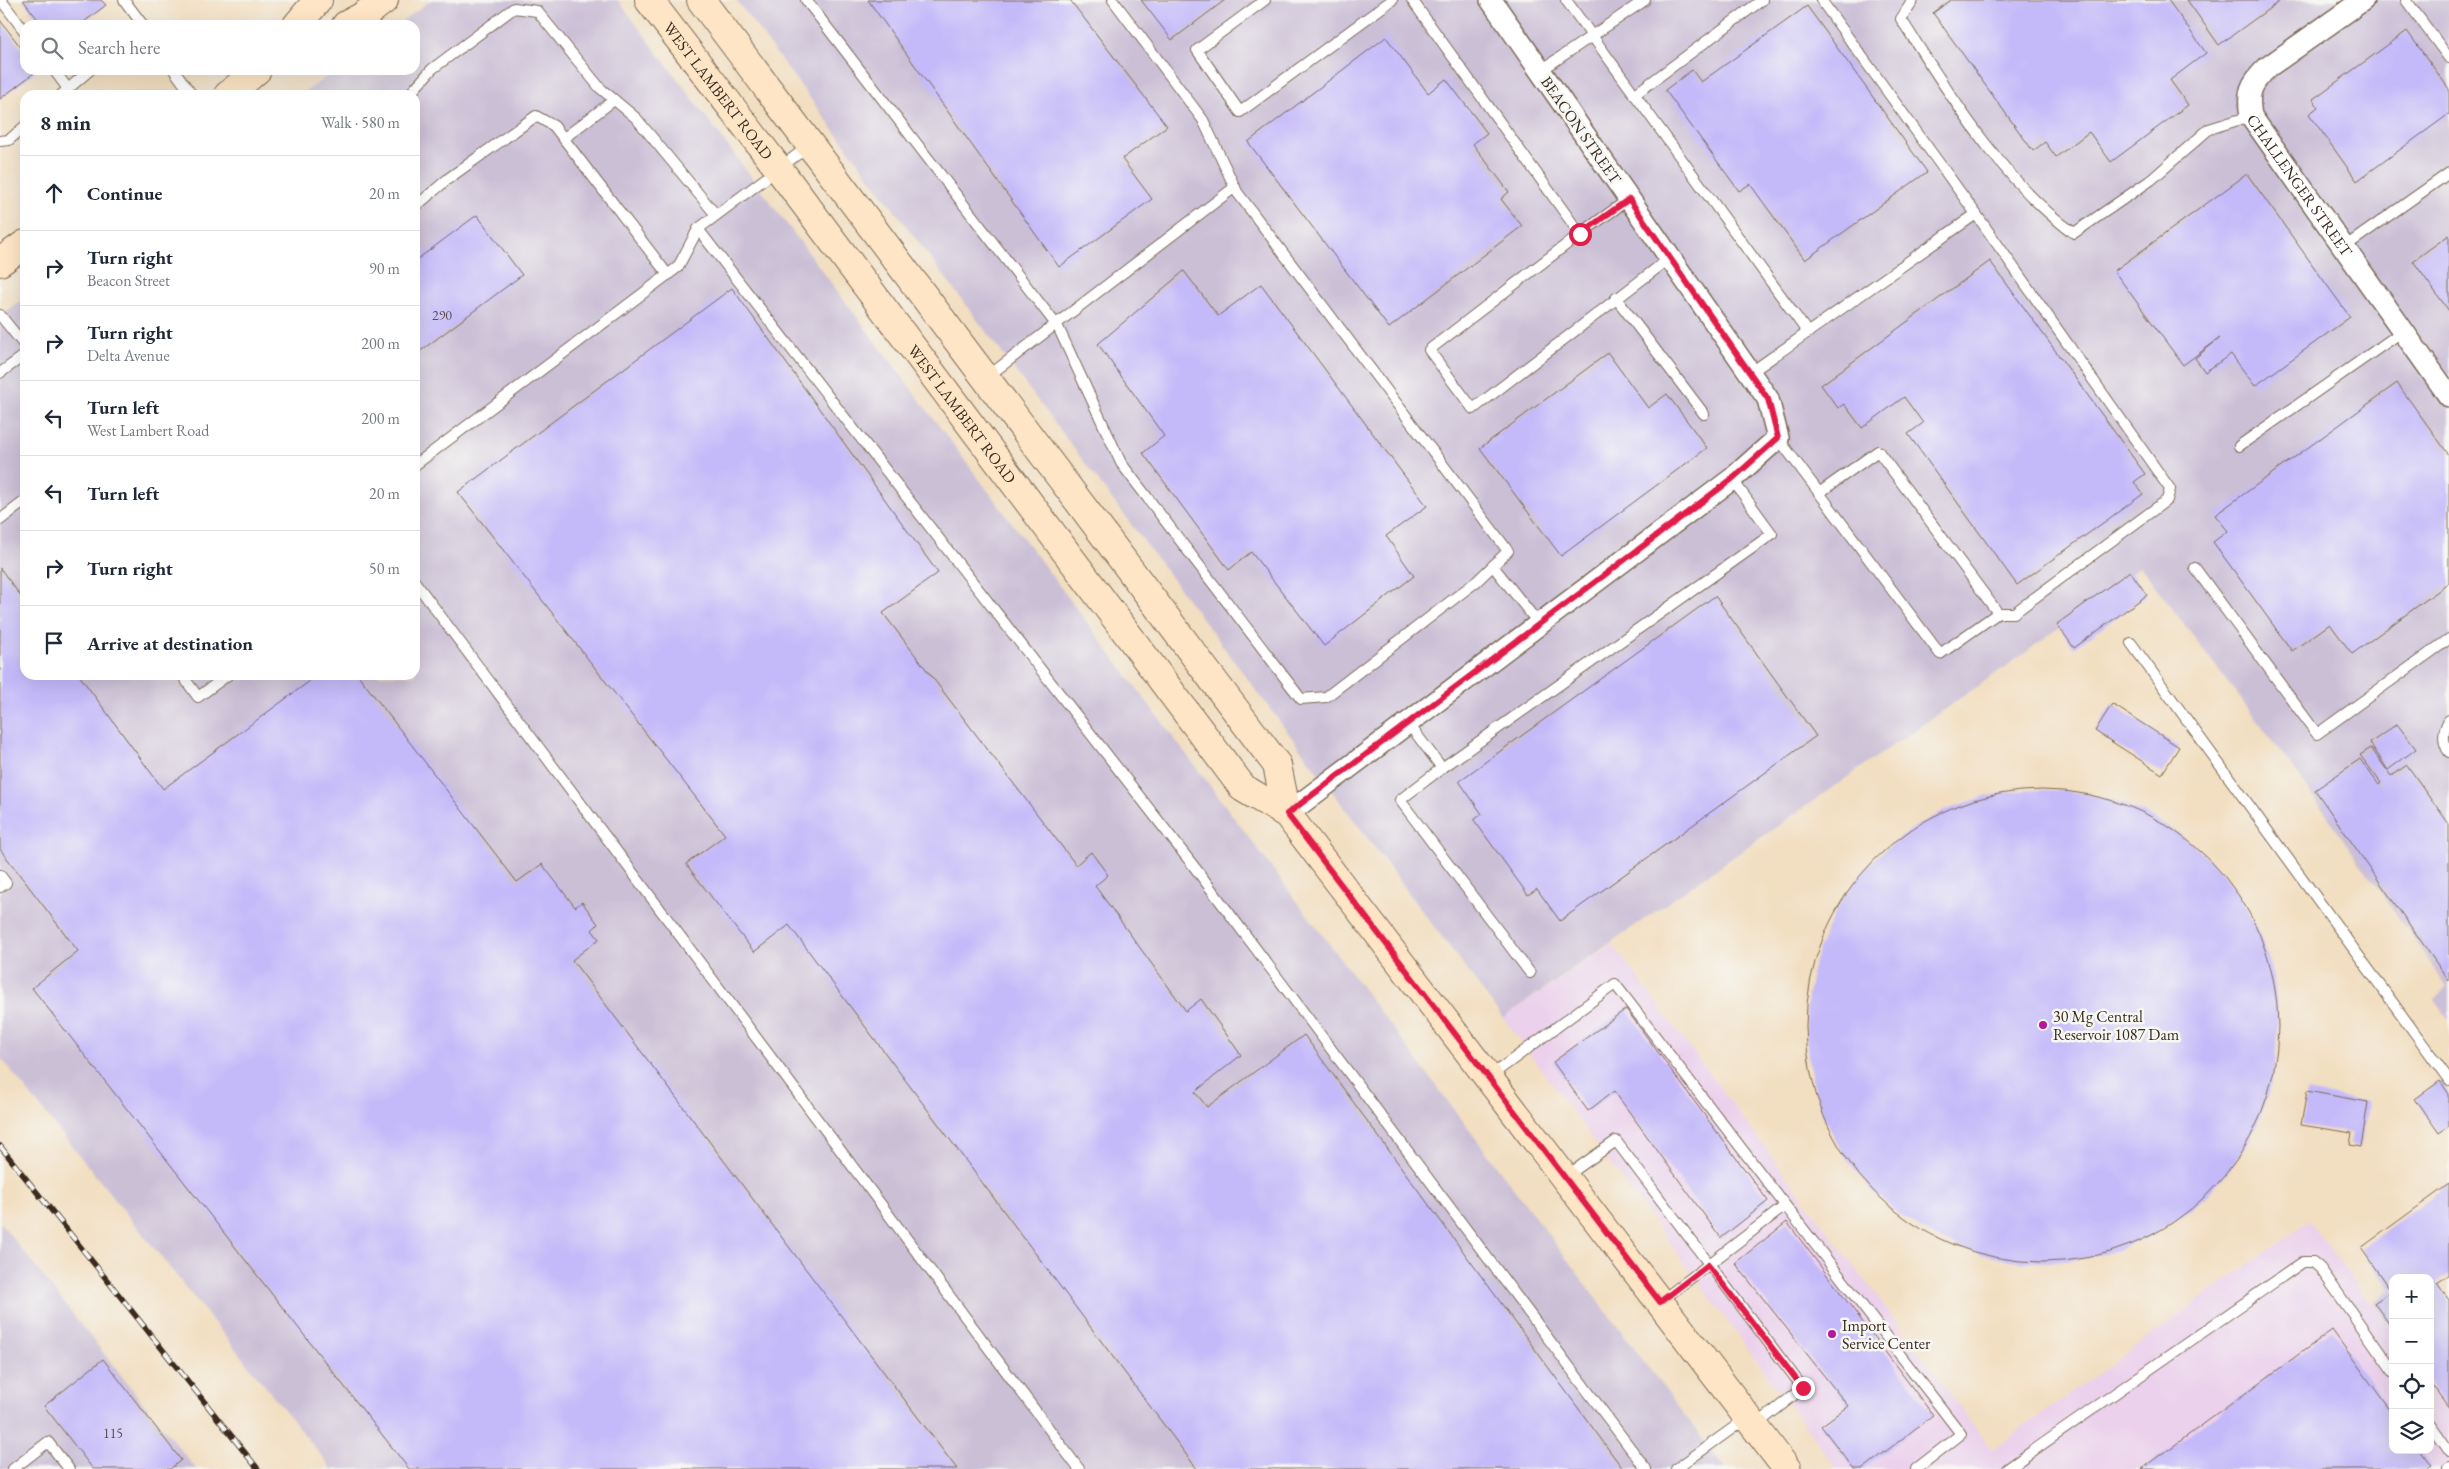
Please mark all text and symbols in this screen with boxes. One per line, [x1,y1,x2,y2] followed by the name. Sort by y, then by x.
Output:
[659,17,778,164] street label: WEST LAMBERT ROAD
[20,20,420,75] search box
[38,34,66,62] icon: search
[78,35,160,60] text: Search here
[1536,72,1626,188] street label: BEACON STREET
[40,109,91,136] text: 8 min
[2242,110,2358,261] street label: CHALLENGER STREET
[321,112,400,133] text: Walk · 580 m
[40,179,68,207] icon: ahead
[87,181,162,206] text: Continue
[369,183,400,204] text: 20 m
[1569,223,1592,246] route start
[87,245,173,270] text: Turn right
[40,254,68,282] icon: right
[369,258,400,279] text: 90 m
[87,270,170,291] text: Beacon Street
[432,306,452,324] house number: 290
[87,320,173,345] text: Turn right
[40,329,68,357] icon: right
[361,333,400,354] text: 200 m
[903,340,1021,487] street label: WEST LAMBERT ROAD
[87,345,170,366] text: Delta Avenue
[87,395,159,420] text: Turn left
[40,404,68,432] icon: left
[361,408,400,429] text: 200 m
[87,420,209,441] text: West Lambert Road
[40,479,68,507] icon: left
[87,481,159,506] text: Turn left
[369,483,400,504] text: 20 m
[40,554,68,582] icon: right
[87,556,173,581] text: Turn right
[369,558,400,579] text: 50 m
[40,629,68,657] icon: arrive
[87,631,253,656] text: Arrive at destination
[2053,1006,2180,1045] place label: 30 Mg Central Reservoir 1087 Dam
[2037,1019,2049,1031] marker: 30 Mg Central Reservoir 1087 Dam
[2389,1274,2434,1454] map controls
[2389,1274,2434,1319] button: +
[1842,1315,1931,1354] place label: Import Service Center
[2389,1319,2434,1364] button: −
[1826,1328,1838,1340] marker: Import Service Center
[2389,1364,2434,1409] button: locate
[1792,1377,1815,1400] route end
[2389,1409,2434,1454] button: layers
[103,1424,123,1442] house number: 115

